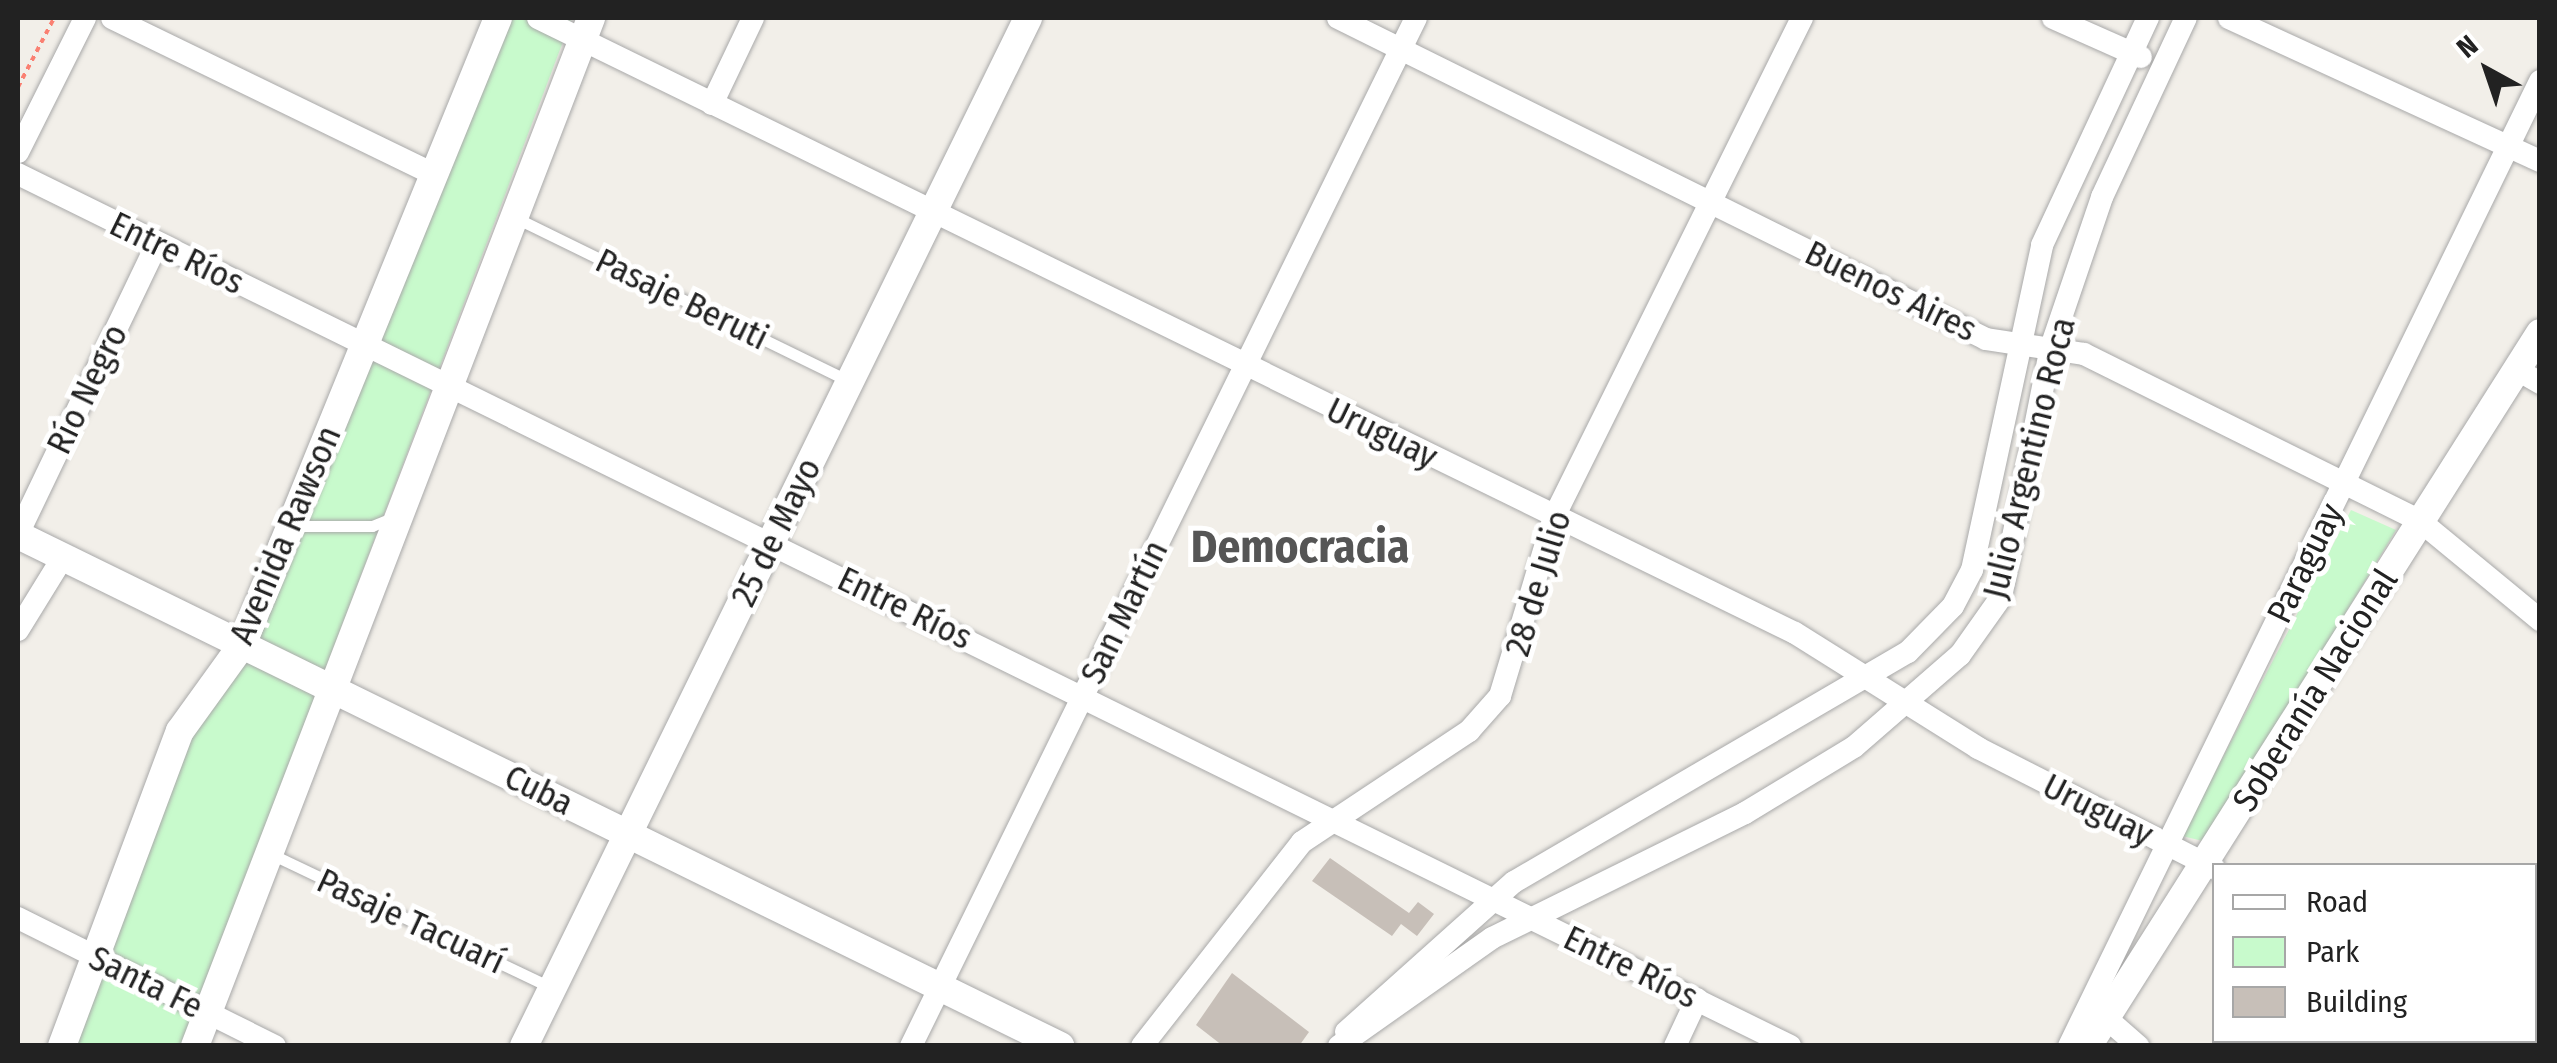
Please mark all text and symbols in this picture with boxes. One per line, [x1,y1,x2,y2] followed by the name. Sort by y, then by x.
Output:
[2437,20,2537,120] north arrow
[2450,29,2484,65] text: N
[103,203,251,303] street label: Entre Ríos
[1798,231,1984,351] street label: Buenos Aires
[589,239,775,359] street label: Pasaje Beruti
[1974,313,2084,603] street label: Julio Argentino Roca
[38,317,136,461] street label: Río Negro
[1320,388,1444,478] street label: Uruguay
[220,420,350,650] street label: Avenida Rawson
[722,451,830,613] street label: 25 de Mayo
[2258,496,2352,630] street label: Paraguay
[1496,505,1580,661] street label: 28 de Julio
[1191,521,1409,575] district label: Democracia
[1071,534,1177,690] street label: San Martín
[831,558,979,658] street label: Entre Ríos
[2224,561,2406,819] street label: Soberanía Nacional
[498,756,580,824] street label: Cuba
[2036,765,2160,855] street label: Uruguay
[311,859,511,983] street label: Pasaje Tacuarí
[2212,863,2537,1043] legend
[2306,884,2368,920] text: Road
[1557,917,1705,1017] street label: Entre Ríos
[2306,934,2359,970] text: Park
[82,937,210,1027] street label: Santa Fe
[2306,984,2407,1020] text: Building

